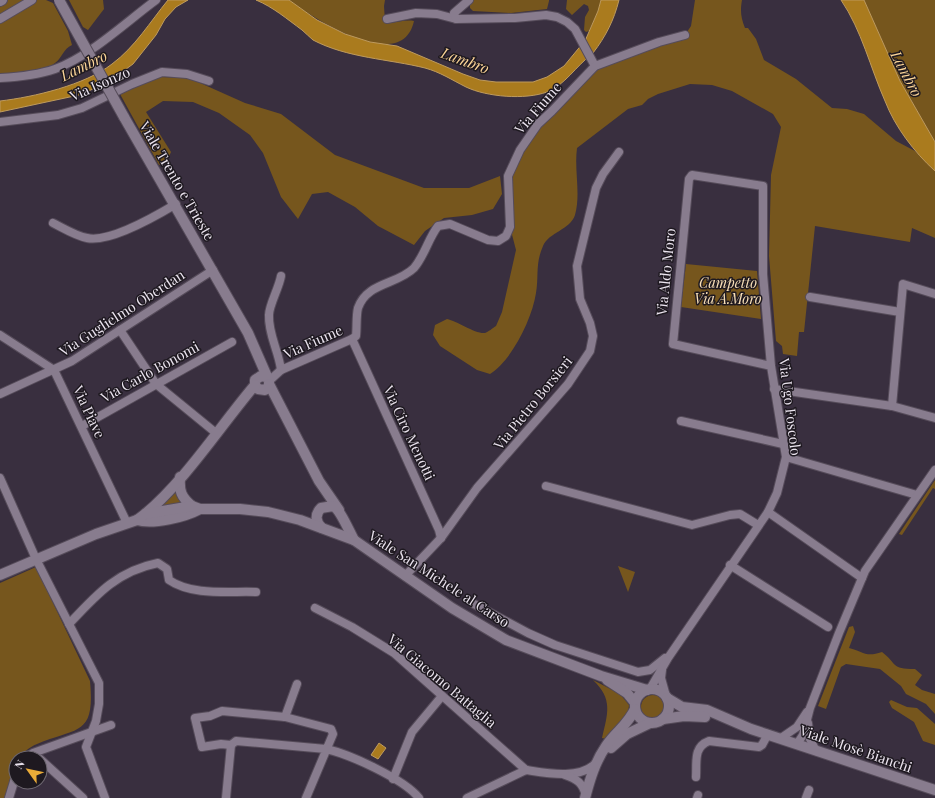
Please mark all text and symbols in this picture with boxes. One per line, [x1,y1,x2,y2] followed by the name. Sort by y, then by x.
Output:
[438,42,492,78] water label: Lambro
[56,45,110,85] water label: Lambro
[886,46,927,100] water label: Lambro
[66,62,133,106] street label: Via Isonzo
[509,78,565,138] street label: Via Fiume
[135,117,219,244] street label: Viale Trento e Trieste
[651,227,680,317] street label: Via Aldo Moro
[55,265,189,361] street label: Via Guglielmo Oberdan
[694,273,762,308] park label: Campetto Via A.Moro
[279,320,345,363] street label: Via Fiume
[96,337,202,407] street label: Via Carlo Bonomi
[489,352,576,454] street label: Via Pietro Borsieri
[775,356,806,457] street label: Via Ugo Foscolo
[69,382,110,441] street label: Via Piave
[379,382,440,483] street label: Via Ciro Menotti
[364,525,514,631] street label: Viale San Michele al Carso
[383,629,501,732] street label: Via Giacomo Battaglia
[797,720,915,777] street label: Viale Mosè Bianchi
[8,750,48,790] north arrow
[11,757,28,772] text: N

